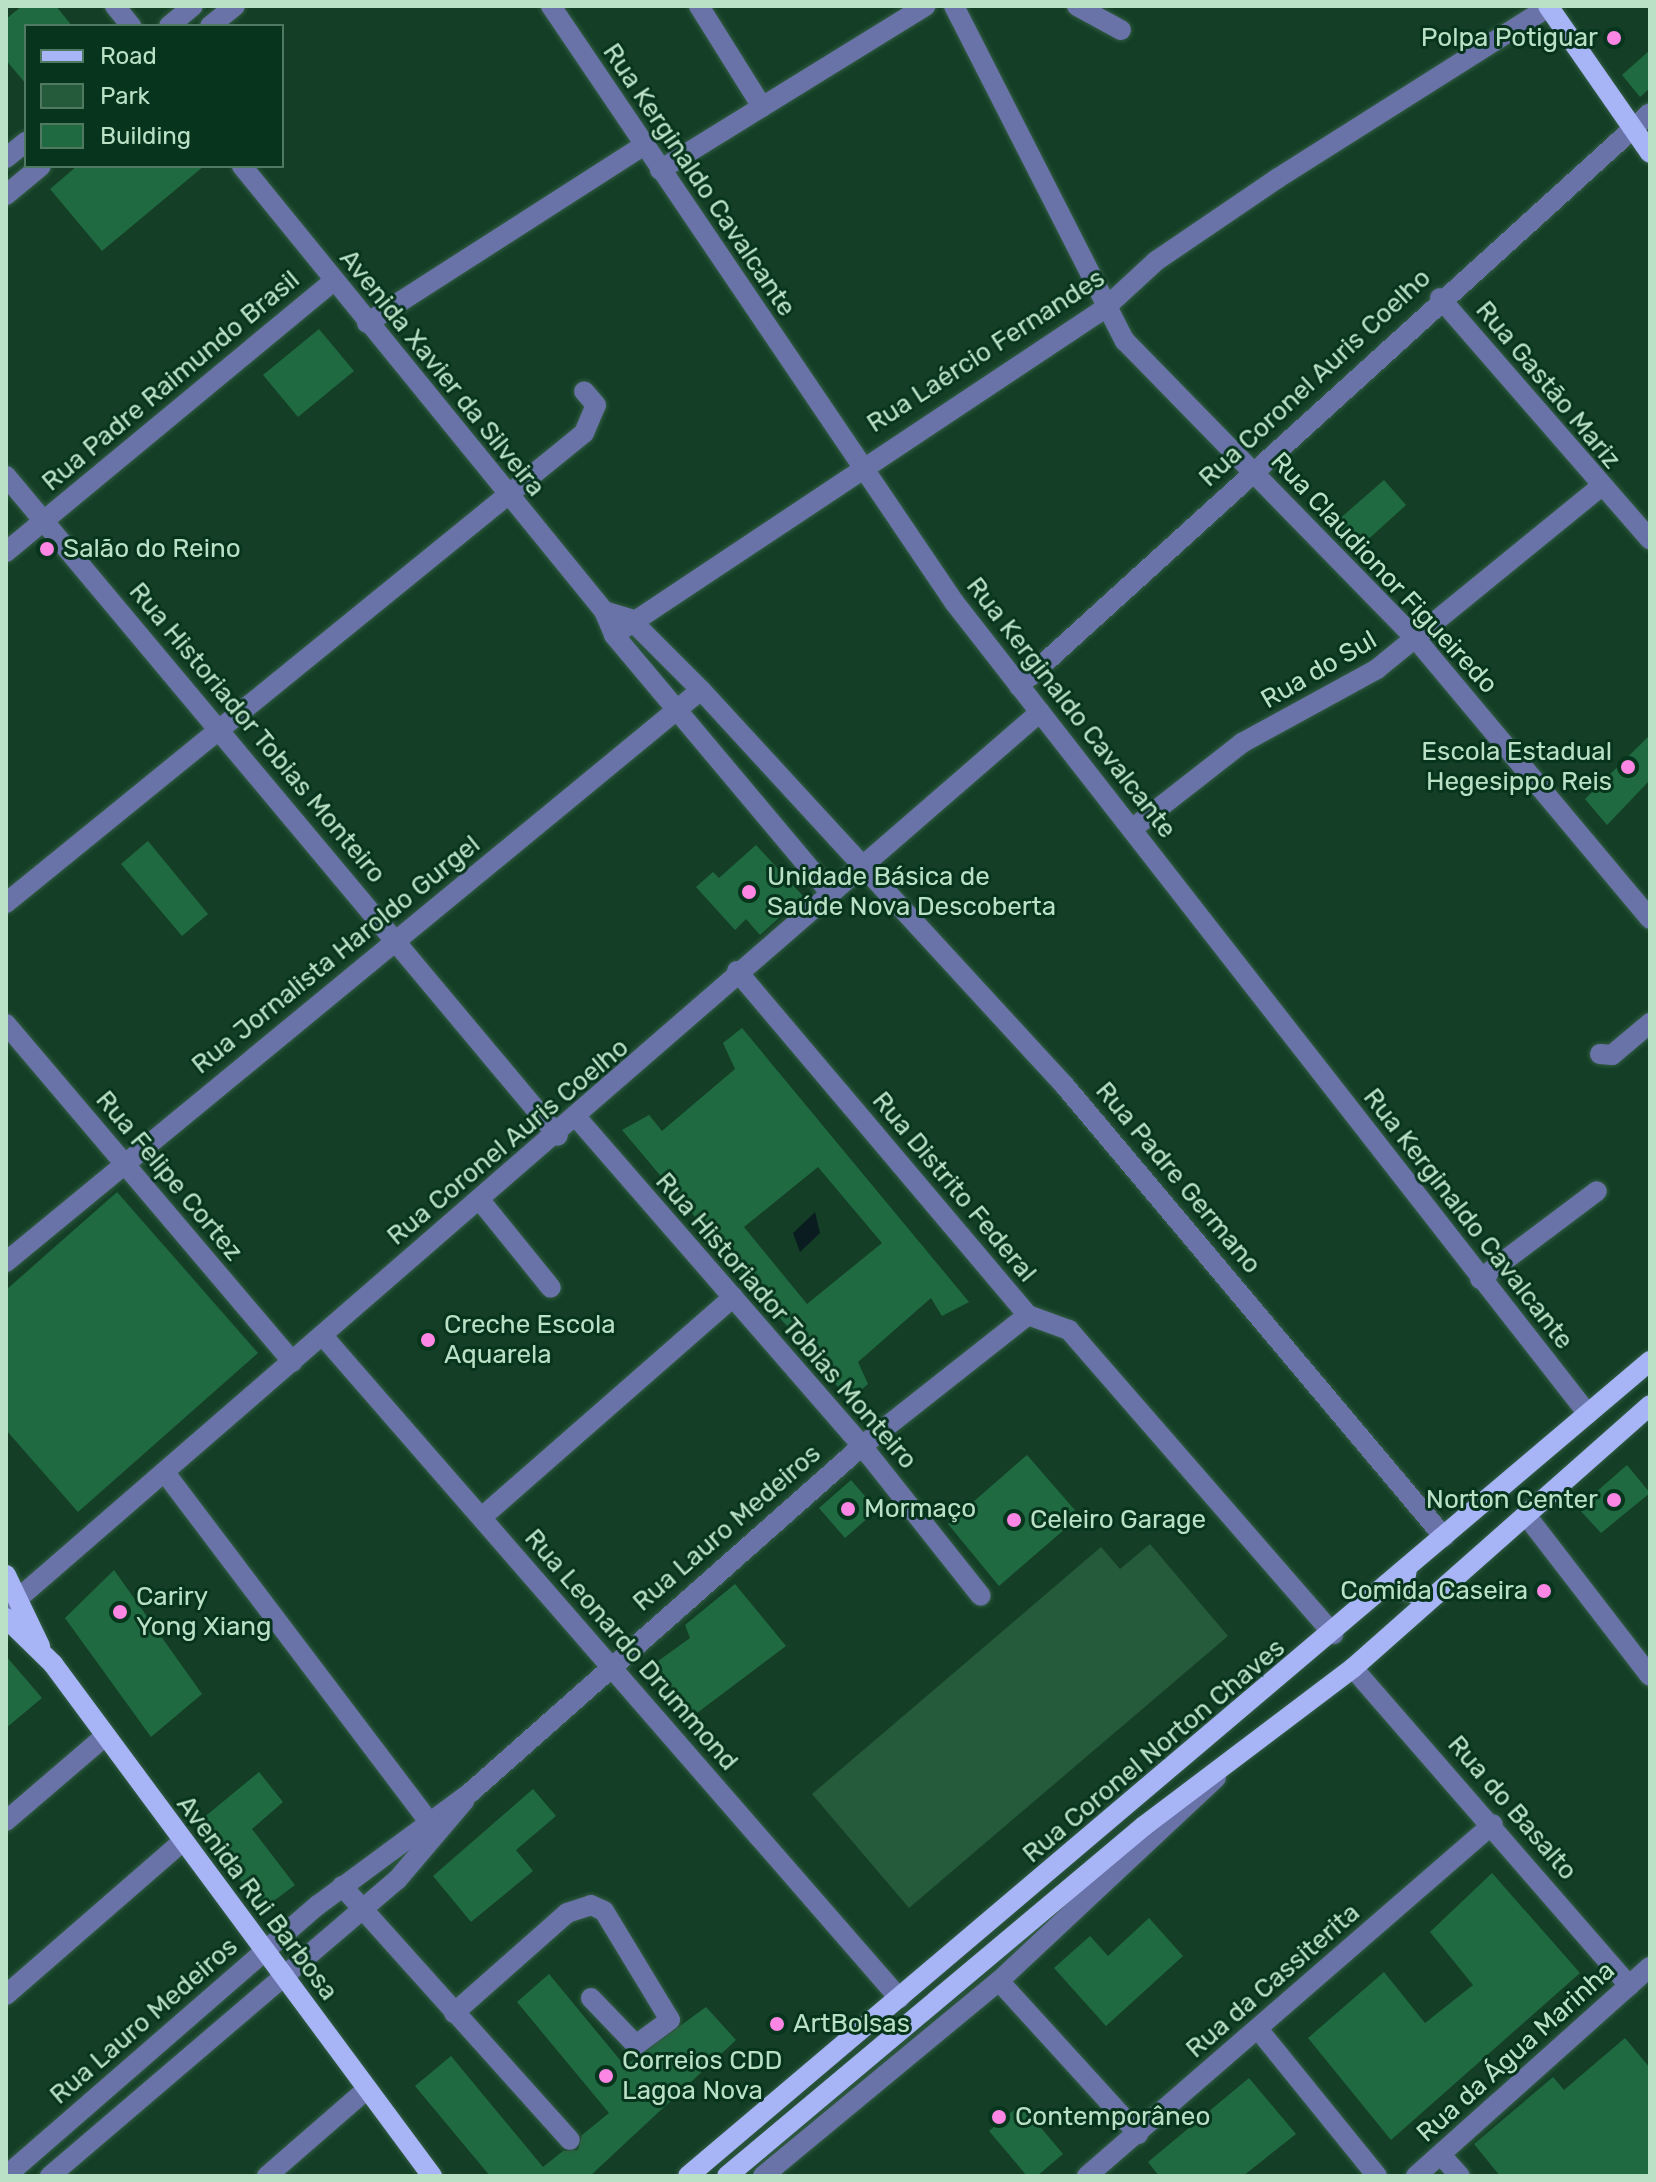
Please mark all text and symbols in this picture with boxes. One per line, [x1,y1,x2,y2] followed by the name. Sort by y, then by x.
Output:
[1421,22,1598,54] place label: Polpa Potiguar
[24,24,284,168] legend
[1605,29,1623,47] marker: Polpa Potiguar
[596,38,802,322] street label: Rua Kerginaldo Cavalcante
[100,42,157,70] text: Road
[100,82,150,110] text: Park
[100,122,191,150] text: Building
[333,243,551,503] street label: Avenida Xavier da Silveira
[861,262,1111,440] street label: Rua Laércio Fernandes
[1193,262,1437,494] street label: Rua Coronel Auris Coelho
[36,264,306,498] street label: Rua Padre Raimundo Brasil
[1469,295,1627,475] street label: Rua Gastão Mariz
[1264,446,1504,700] street label: Rua Claudionor Figueiredo
[63,533,241,565] place label: Salão do Reino
[38,540,56,558] marker: Salão do Reino
[959,571,1183,845] street label: Rua Kerginaldo Cavalcante
[122,576,392,890] street label: Rua Historiador Tobias Monteiro
[1256,624,1382,716] street label: Rua do Sul
[1421,736,1612,798] place label: Escola Estadual Hegesippo Reis
[1619,758,1637,776] marker: Escola Estadual Hegesippo Reis
[186,829,486,1081] street label: Rua Jornalista Haroldo Gurgel
[767,861,1056,922] place label: Unidade Básica de Saúde Nova Descoberta
[738,881,760,903] marker: Unidade Básica de Saúde Nova Descoberta
[381,1032,635,1252] street label: Rua Coronel Auris Coelho
[1089,1076,1267,1280] street label: Rua Padre Germano
[1356,1082,1580,1356] street label: Rua Kerginaldo Cavalcante
[89,1085,249,1267] street label: Rua Felipe Cortez
[865,1086,1043,1288] street label: Rua Distrito Federal
[648,1166,924,1476] street label: Rua Historiador Tobias Monteiro
[444,1309,616,1370] place label: Creche Escola Aquarela
[419,1331,437,1349] marker: Creche Escola Aquarela
[627,1438,827,1618] street label: Rua Lauro Medeiros
[1426,1484,1598,1516] place label: Norton Center
[1605,1491,1623,1509] marker: Norton Center
[864,1493,976,1525] place label: Mormaço
[839,1500,857,1518] marker: Mormaço
[1030,1504,1206,1536] place label: Celeiro Garage
[1005,1511,1023,1529] marker: Celeiro Garage
[518,1523,744,1777] street label: Rua Leonardo Drummond
[1340,1575,1528,1607] place label: Comida Caseira
[136,1581,272,1642] place label: Cariry Yong Xiang
[1535,1582,1553,1600] marker: Comida Caseira
[111,1603,129,1621] marker: Cariry Yong Xiang
[1017,1632,1291,1870] street label: Rua Coronel Norton Chaves
[1441,1729,1583,1887] street label: Rua do Basalto
[170,1789,344,2007] street label: Avenida Rui Barbosa
[1180,1897,1366,2065] street label: Rua da Cassiterita
[44,1931,244,2111] street label: Rua Lauro Medeiros
[1410,1955,1622,2149] street label: Rua da Água Marinha
[793,2008,910,2040] place label: ArtBolsas
[768,2015,786,2033] marker: ArtBolsas
[622,2045,782,2106] place label: Correios CDD Lagoa Nova
[597,2067,615,2085] marker: Correios CDD Lagoa Nova
[1015,2101,1210,2133] place label: Contemporâneo
[990,2108,1008,2126] marker: Contemporâneo

